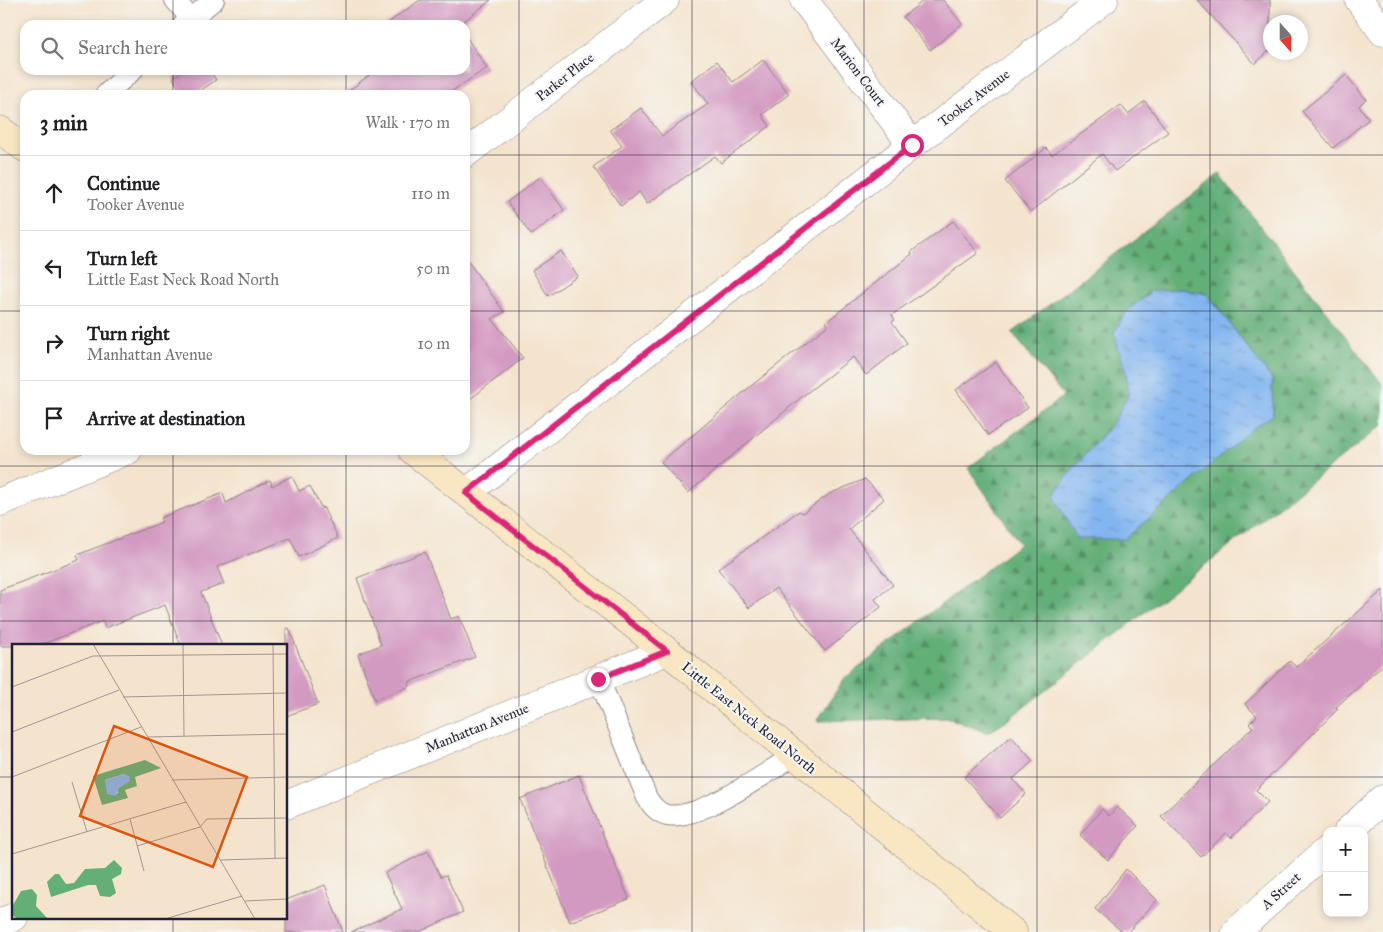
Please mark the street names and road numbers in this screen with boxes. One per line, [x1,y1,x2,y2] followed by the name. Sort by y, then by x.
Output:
[827,34,889,110] street label: Marion Court
[533,49,597,105] street label: Parker Place
[935,65,1013,130] street label: Tooker Avenue
[678,658,820,778] street label: Little East Neck Road North
[423,699,531,756] street label: Manhattan Avenue
[1257,869,1304,914] street label: A Street

